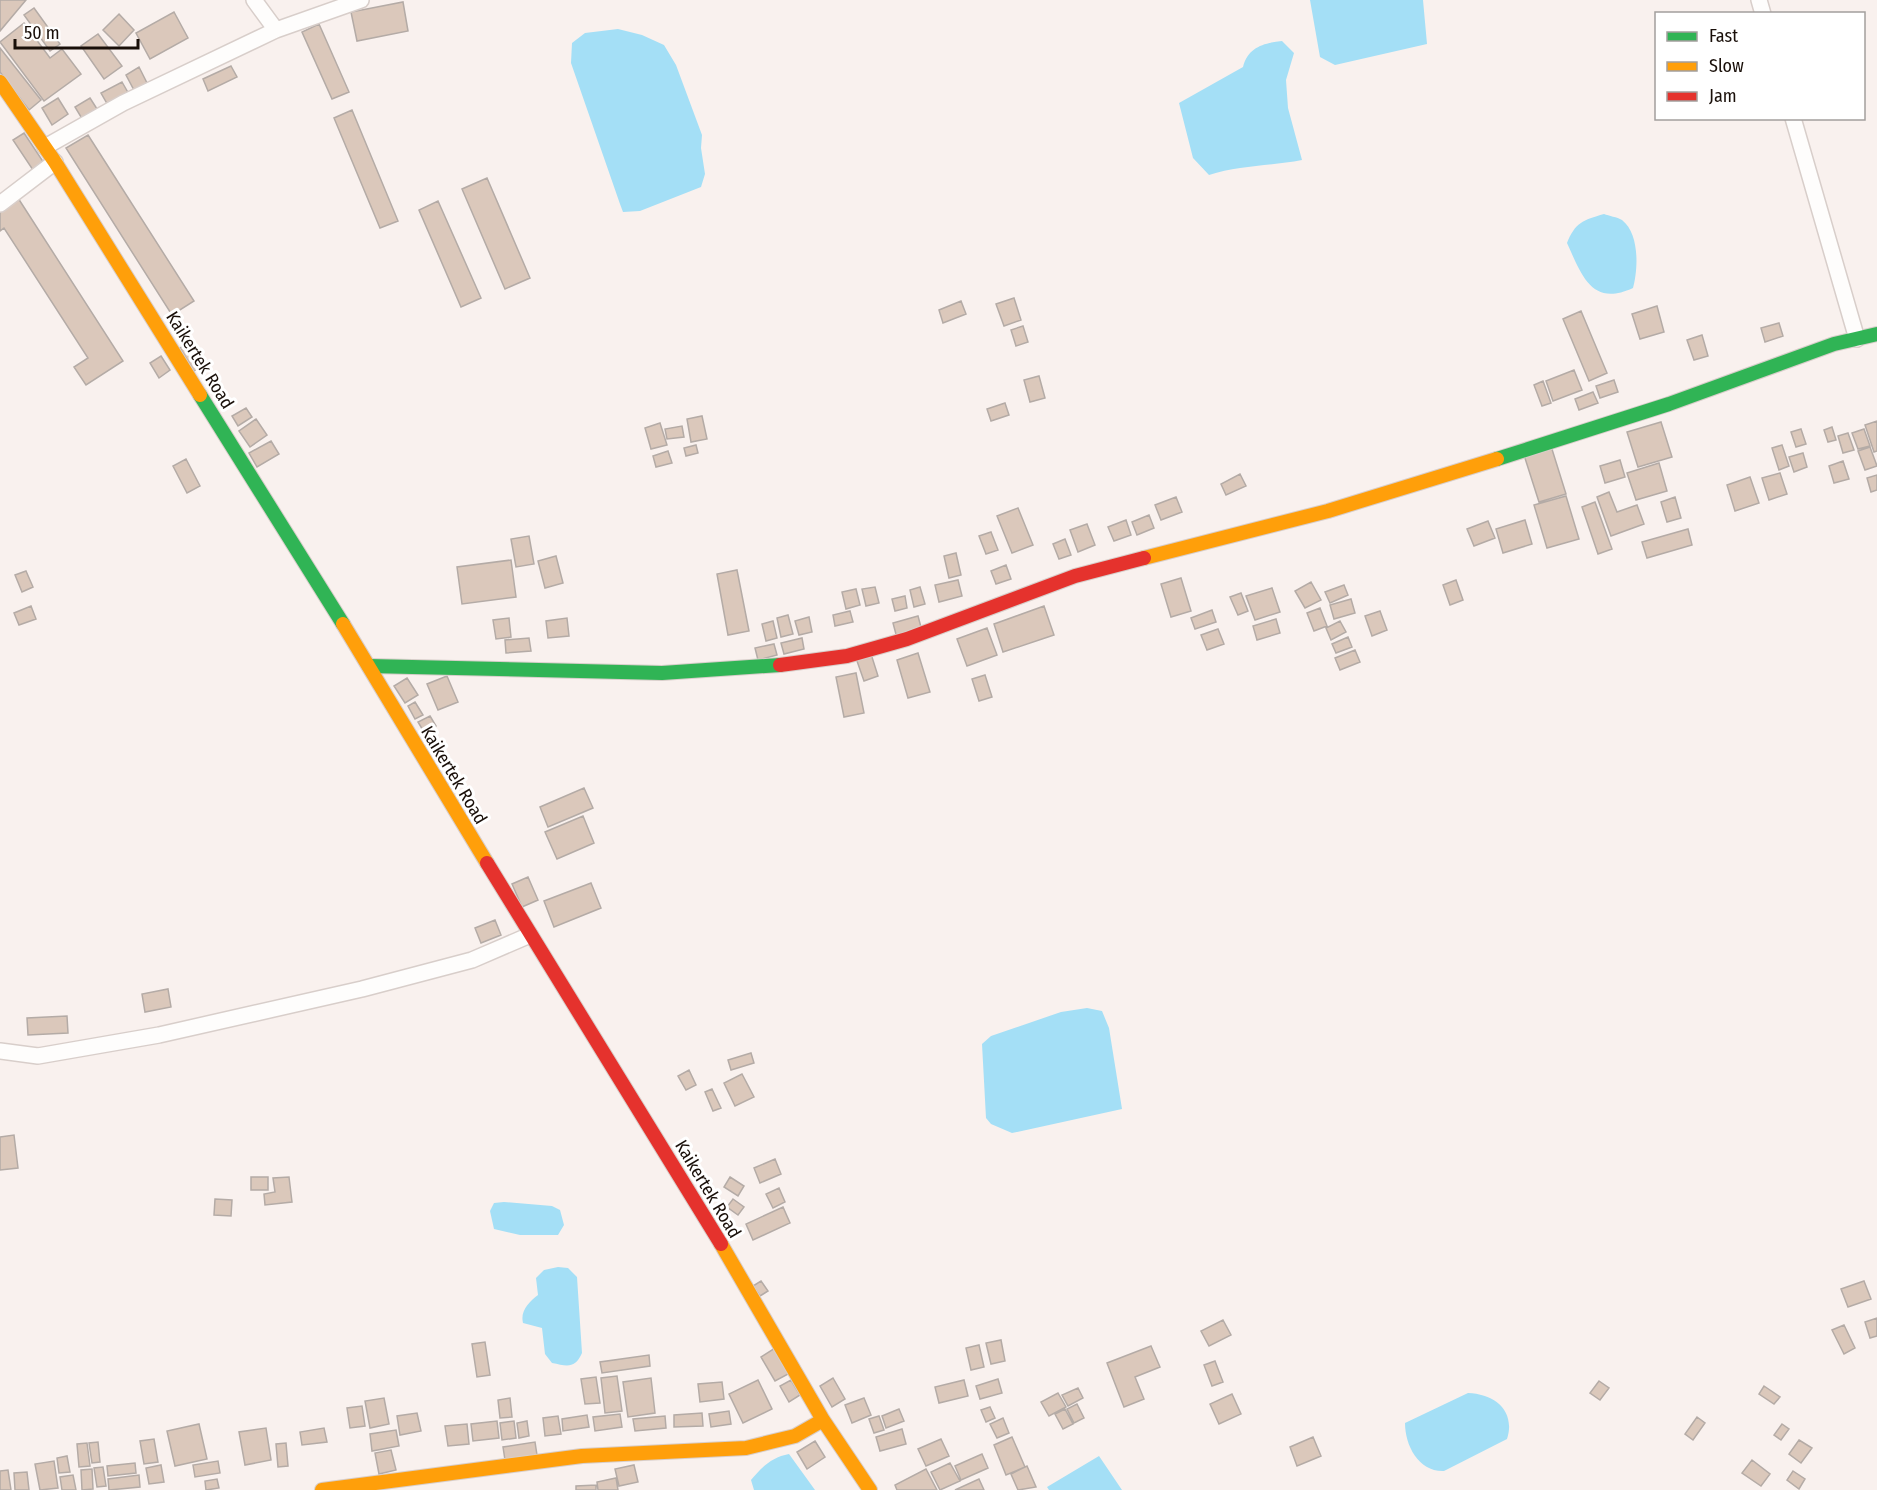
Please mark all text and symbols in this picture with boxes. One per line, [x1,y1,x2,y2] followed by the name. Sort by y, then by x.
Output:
[15,12,138,50] scale bar
[1655,12,1865,120] legend
[24,22,60,44] text: 50 m
[1709,25,1738,47] text: Fast
[1709,55,1744,77] text: Slow
[1709,85,1737,107] text: Jam
[161,307,239,413] street label: Kaikertek Road
[416,722,492,828] street label: Kaikertek Road
[670,1136,746,1242] street label: Kaikertek Road

